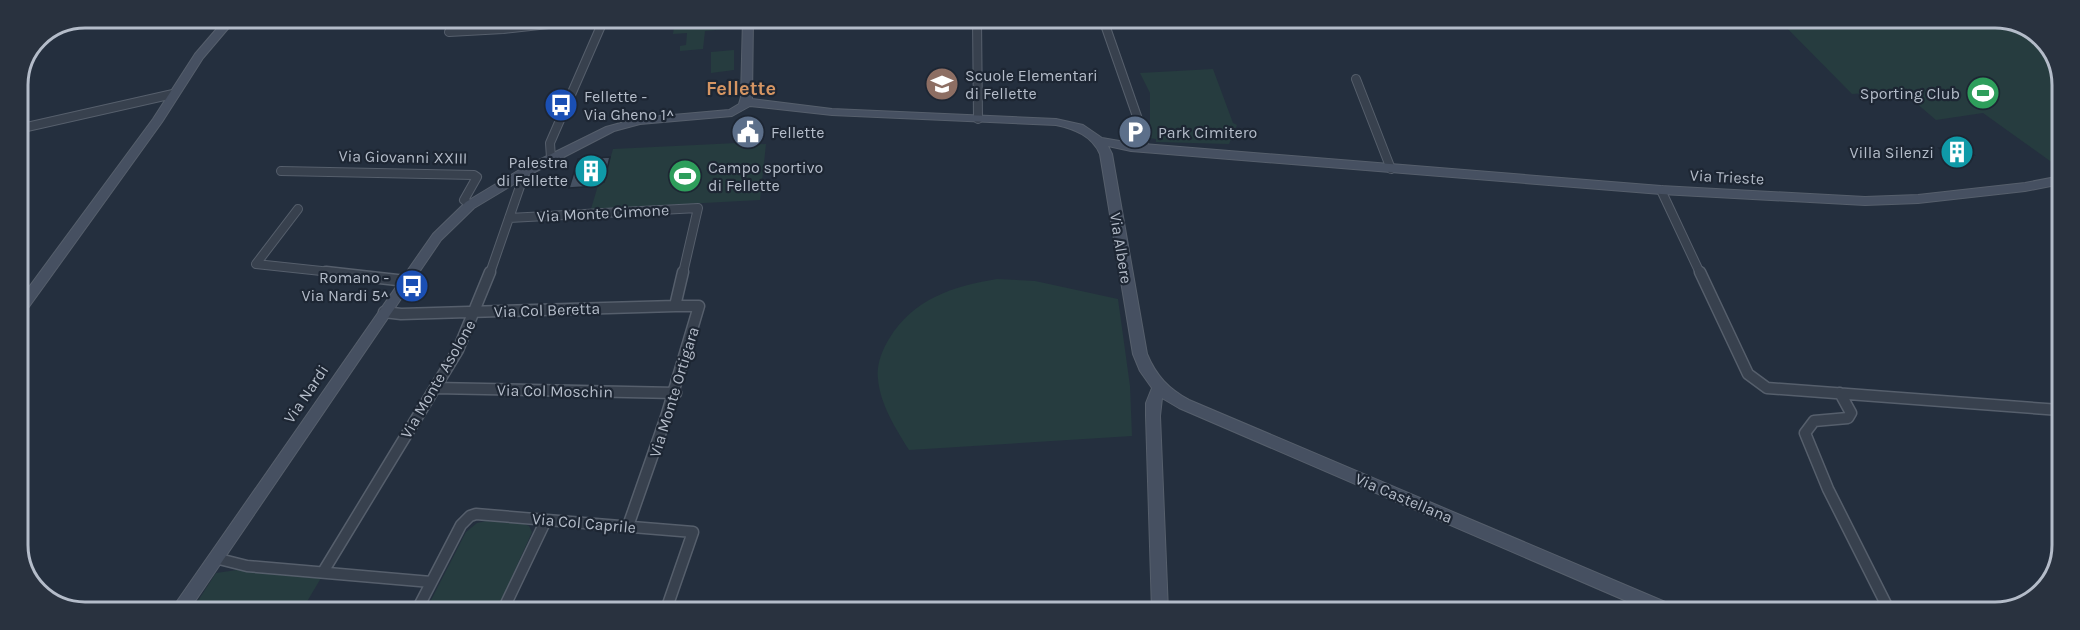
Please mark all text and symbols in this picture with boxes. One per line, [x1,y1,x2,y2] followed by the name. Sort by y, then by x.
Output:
[924,66,960,102] school or university icon: Scuole Elementari di Fellette
[965,66,1098,103] place label: Scuole Elementari di Fellette
[1965,75,2001,111] sports icon: Sporting Club
[706,77,776,100] district label: Fellette
[1860,84,1960,103] place label: Sporting Club
[543,87,579,123] bus stop icon: Fellette - Via Gheno 1^
[584,87,674,124] place label: Fellette - Via Gheno 1^
[730,114,766,150] public building icon: Fellette
[1117,114,1153,150] parking icon: Park Cimitero
[771,123,825,142] place label: Fellette
[1158,123,1257,142] place label: Park Cimitero
[1939,134,1975,170] building icon: Villa Silenzi
[1850,143,1934,162] place label: Villa Silenzi
[338,146,468,168] street label: Via Giovanni XXIII
[496,153,568,190] place label: Palestra di Fellette
[573,153,609,189] building icon: Palestra di Fellette
[667,158,703,194] sports icon: Campo sportivo di Fellette
[708,158,823,195] place label: Campo sportivo di Fellette
[1689,166,1765,188] street label: Via Trieste
[536,200,670,226] street label: Via Monte Cimone
[1106,211,1136,285] street label: Via Albere
[302,268,389,305] place label: Romano - Via Nardi 5^
[394,268,430,304] bus stop icon: Romano - Via Nardi 5^
[494,299,600,321] street label: Via Col Beretta
[396,316,480,442] street label: Via Monte Asolone
[645,324,703,460] street label: Via Monte Ortigara
[280,361,332,427] street label: Via Nardi
[497,380,613,402] street label: Via Col Moschin
[1352,469,1456,527] street label: Via Castellana
[531,509,637,537] street label: Via Col Caprile

